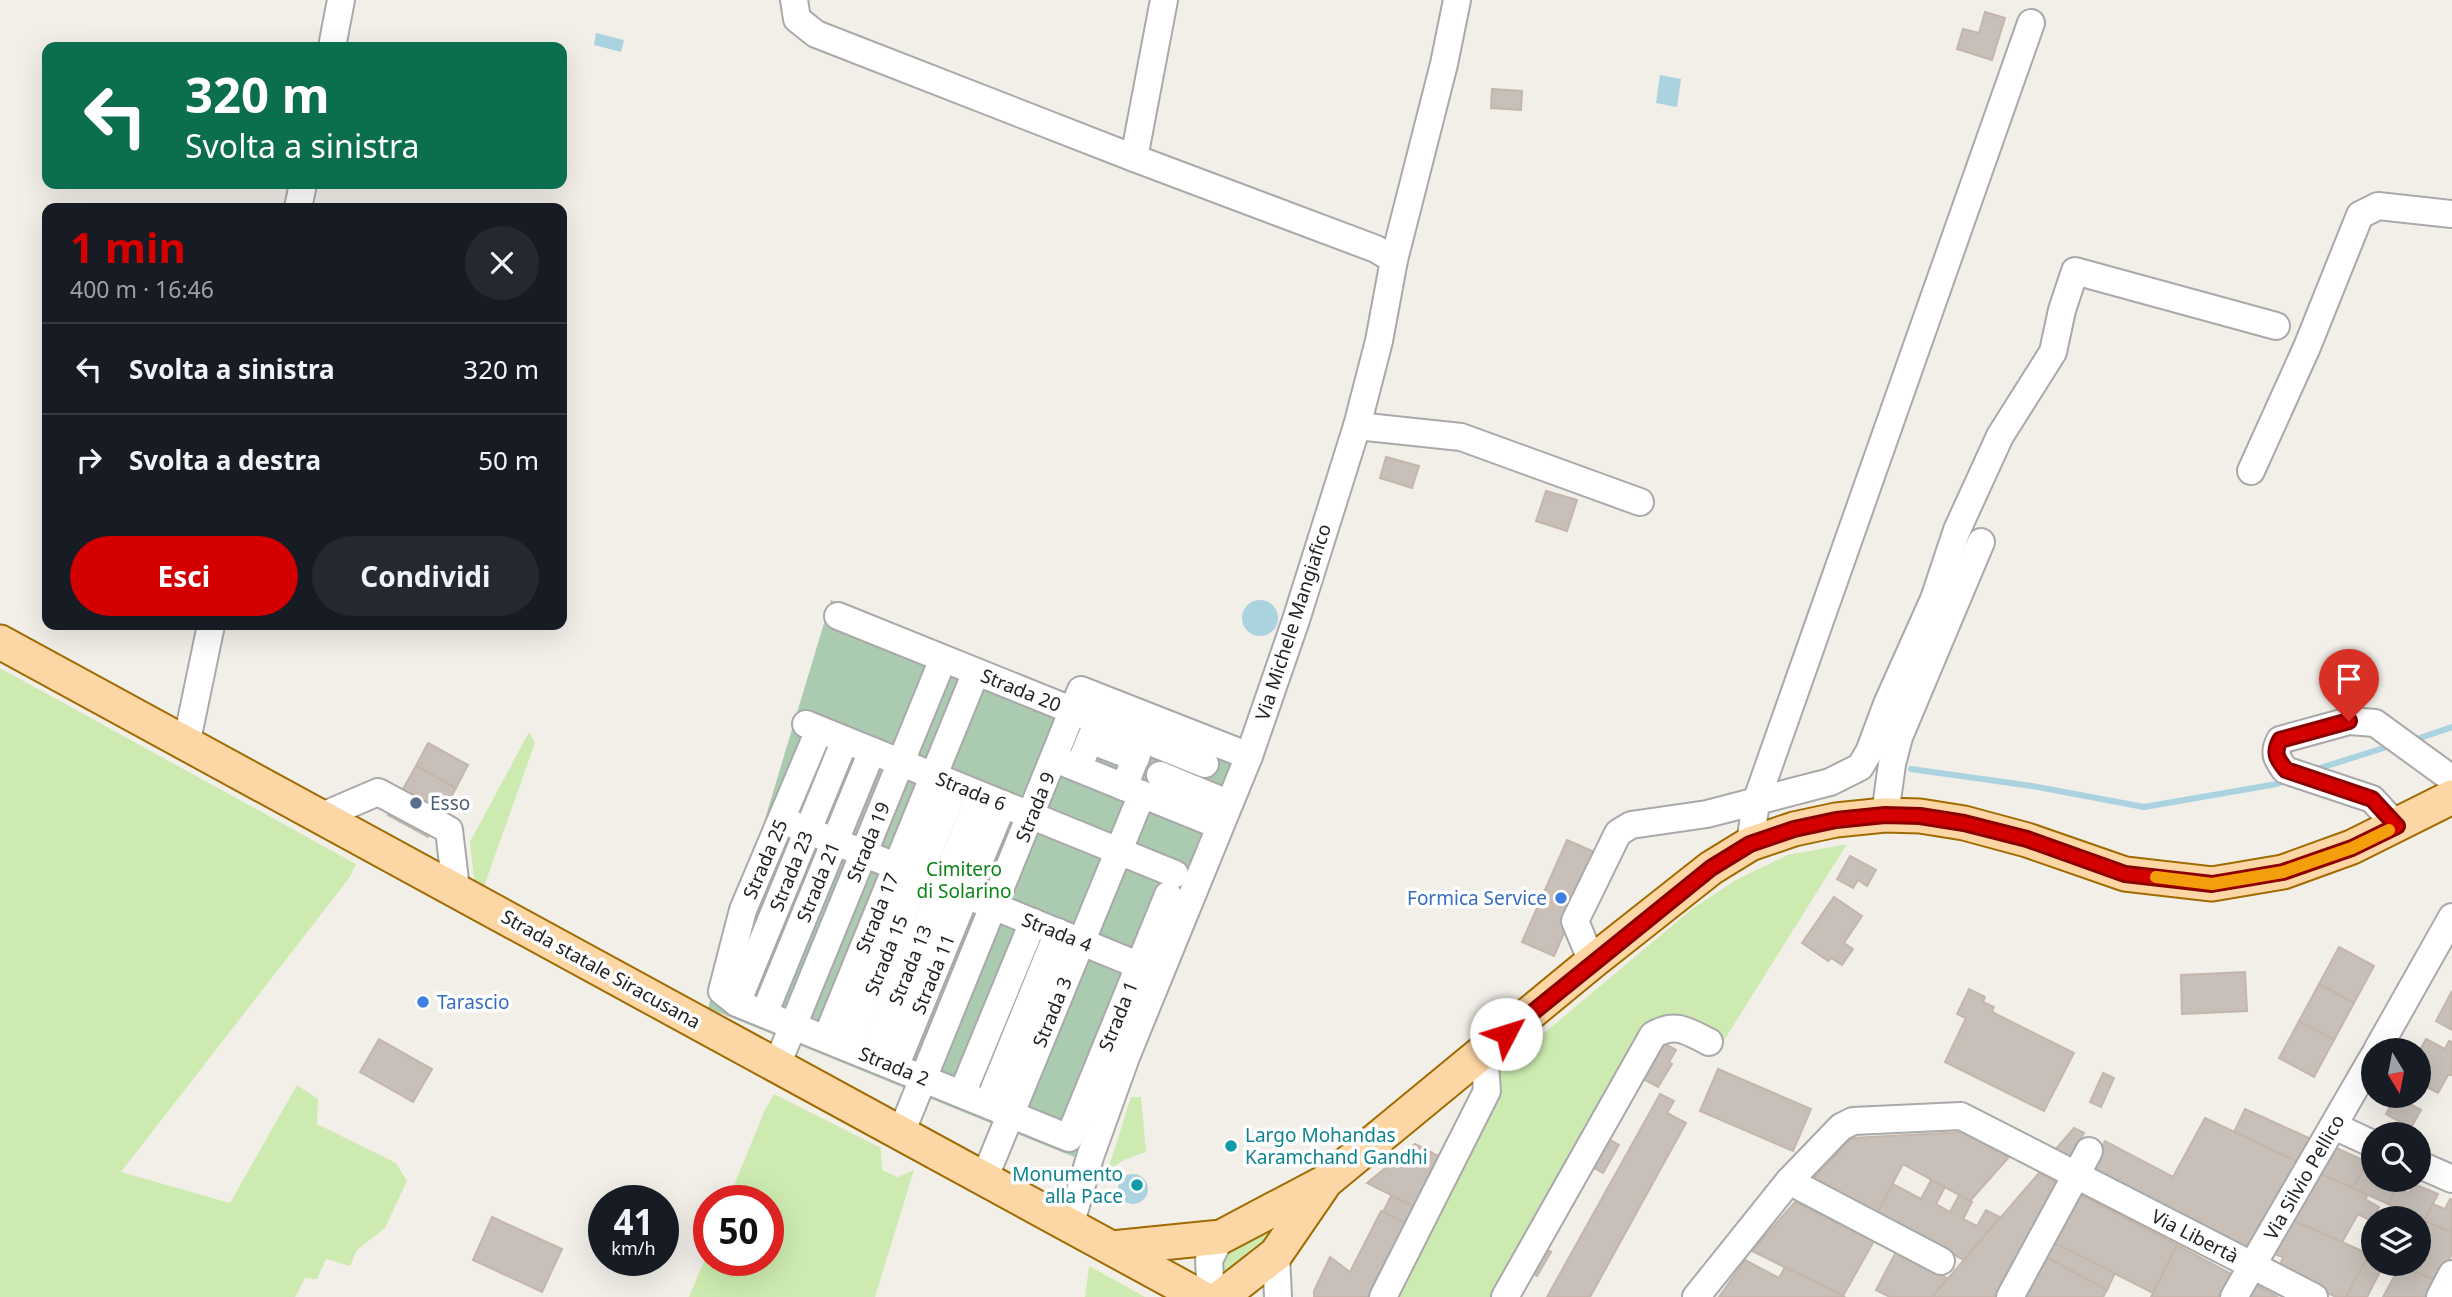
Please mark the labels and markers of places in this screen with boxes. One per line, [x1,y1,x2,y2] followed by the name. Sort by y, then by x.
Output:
[2319,649,2379,721] pin
[430,790,470,816] place label: Esso
[408,795,424,811] marker: Esso
[1407,885,1547,911] place label: Formica Service
[1553,890,1569,906] marker: Formica Service
[437,989,509,1015] place label: Tarascio
[415,994,431,1010] marker: Tarascio
[1245,1122,1428,1170] place label: Largo Mohandas Karamchand Gandhi
[1223,1138,1239,1154] marker: Largo Mohandas Karamchand Gandhi
[1012,1161,1123,1209] place label: Monumento alla Pace
[1129,1177,1145,1193] marker: Monumento alla Pace

